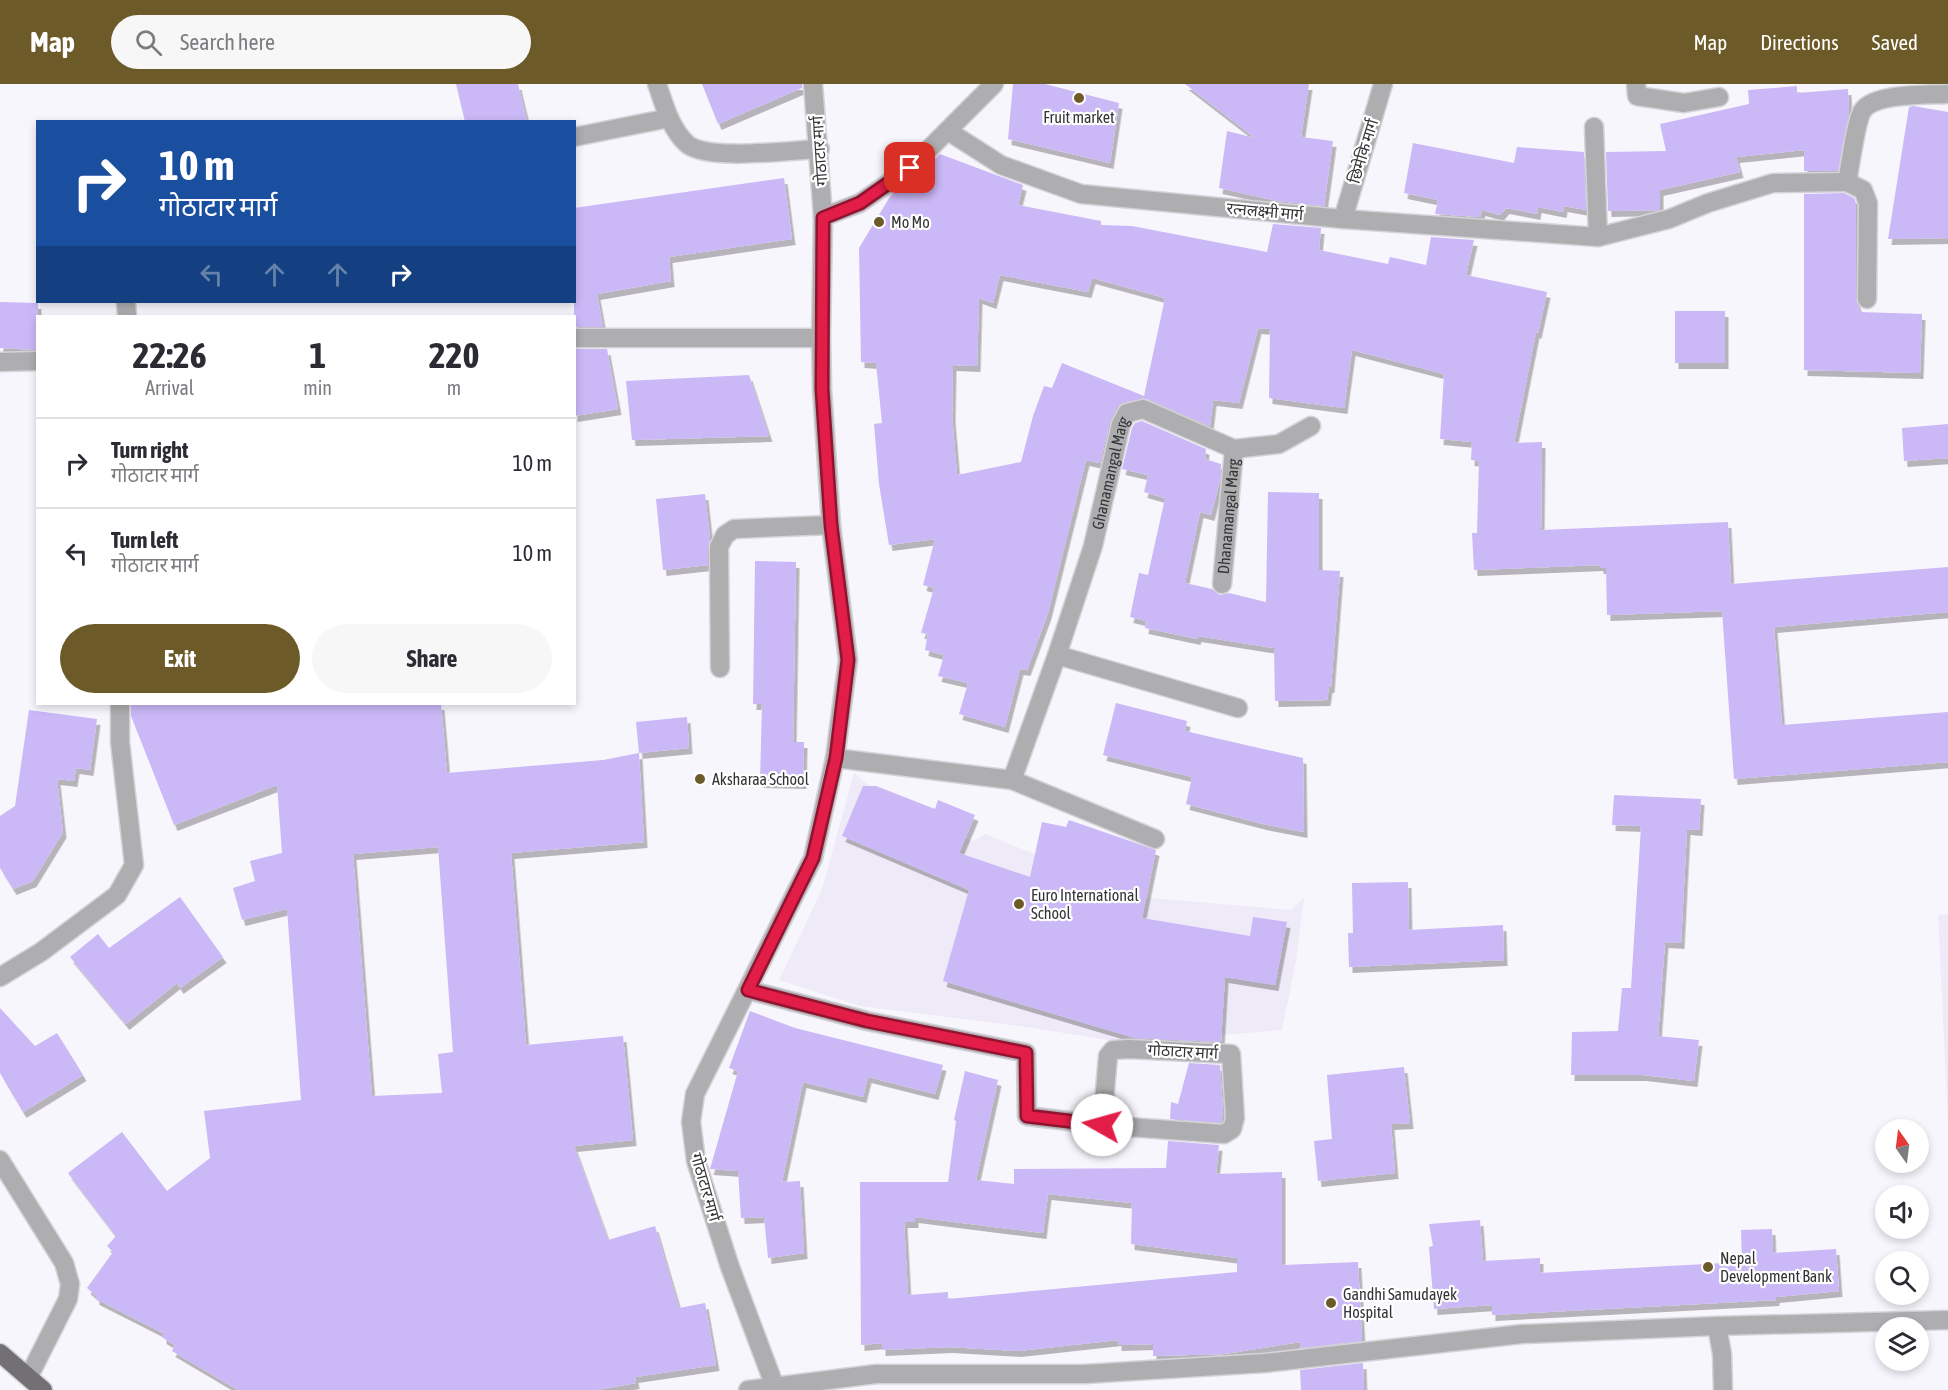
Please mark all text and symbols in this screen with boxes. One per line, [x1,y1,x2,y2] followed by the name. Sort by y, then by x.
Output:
[111,15,531,69] search box
[30,26,75,58] text: Map
[132,26,165,59] icon: search
[180,29,275,55] text: Search here
[1693,30,1727,54] text: Map
[1760,30,1839,54] text: Directions
[1872,30,1918,54] text: Saved
[1072,91,1086,105] marker: Fruit market
[1043,108,1115,126] place label: Fruit market
[808,114,830,187] street label: गोठाटार मार्ग
[1345,116,1382,185] street label: छिमेकि मार्ग
[159,141,234,189] text: 10 m
[884,142,935,193] pin
[60,144,138,222] icon: right
[893,151,926,184] icon: arrive
[159,191,278,222] text: गोठाटार मार्ग
[1226,199,1305,223] street label: रत्नलक्ष्मी मार्ग
[891,213,930,231] place label: Mo Mo
[872,215,886,229] marker: Mo Mo
[195,258,228,291] icon: left
[258,258,291,291] icon: ahead
[321,258,354,291] icon: ahead
[384,258,417,291] icon: right
[133,334,207,376] text: 22:26
[309,334,326,376] text: 1
[429,334,479,376] text: 220
[145,376,194,399] text: Arrival
[303,376,332,399] text: min
[447,376,461,399] text: m
[1088,413,1133,531] street label: Ghanamangal Marg
[111,437,188,463] text: Turn right
[60,447,93,480] icon: right
[512,450,552,476] text: 10 m
[1214,458,1243,575] street label: Dhanamangal Marg
[111,463,199,486] text: गोठाटार मार्ग
[111,527,178,553] text: Turn left
[60,537,93,570] icon: left
[512,540,552,566] text: 10 m
[111,553,199,576] text: गोठाटार मार्ग
[60,624,300,693] button: Exit
[312,624,552,693] button: Share
[712,770,810,788] place label: Aksharaa School
[693,772,707,786] marker: Aksharaa School
[1031,886,1139,922] place label: Euro International School
[1012,897,1026,911] marker: Euro International School
[1147,1040,1220,1062] street label: गोठाटार मार्ग
[1070,1093,1134,1157] position arrow
[1875,1119,1929,1173] north arrow
[1875,1119,1929,1371] map controls
[688,1151,725,1224] street label: गोठाटार मार्ग
[1875,1185,1929,1239] button: sound
[1720,1249,1832,1286] place label: Nepal Development Bank
[1875,1251,1929,1305] button: search
[1701,1260,1715,1274] marker: Nepal Development Bank
[1343,1285,1457,1322] place label: Gandhi Samudayek Hospital
[1324,1296,1338,1310] marker: Gandhi Samudayek Hospital
[1875,1317,1929,1371] button: layers

